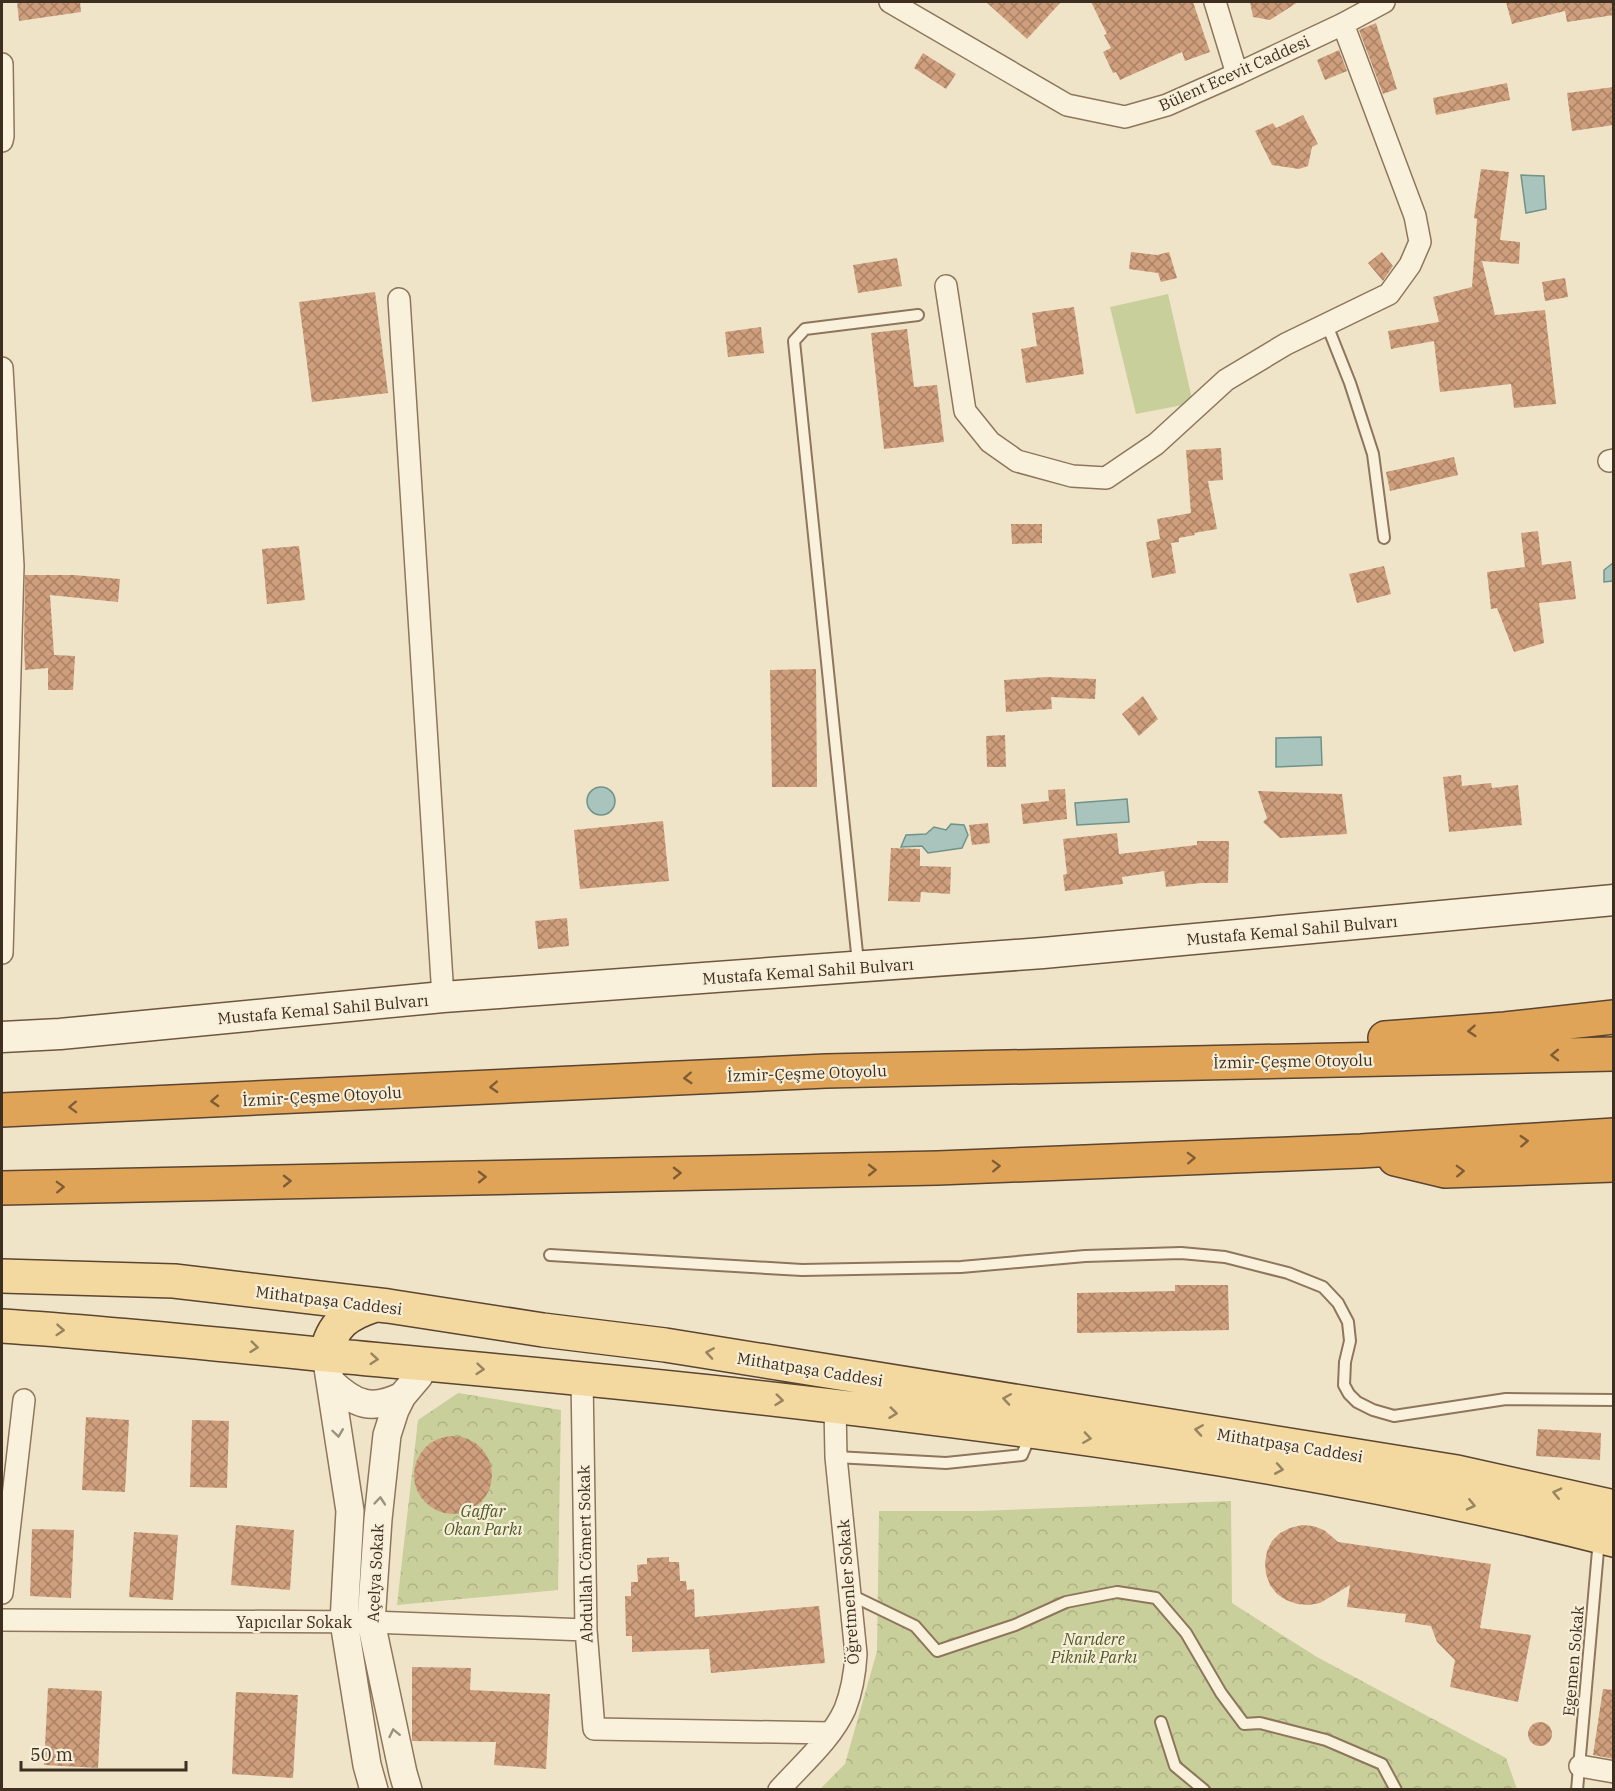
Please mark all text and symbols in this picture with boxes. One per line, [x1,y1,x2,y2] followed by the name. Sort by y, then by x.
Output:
[1155,31,1313,115] street label: Bülent Ecevit Caddesi
[1186,911,1398,949] street label: Mustafa Kemal Sahil Bulvarı
[702,954,914,988] street label: Mustafa Kemal Sahil Bulvarı
[217,990,429,1028] street label: Mustafa Kemal Sahil Bulvarı
[1467,1025,1476,1038] one-way arrow
[1551,1049,1560,1061] one-way arrow
[1213,1050,1373,1072] street label: İzmir-Çeşme Otoyolu
[727,1060,887,1086] street label: İzmir-Çeşme Otoyolu
[684,1071,693,1084] one-way arrow
[489,1081,498,1094] one-way arrow
[242,1082,402,1110] street label: İzmir-Çeşme Otoyolu
[210,1094,219,1107] one-way arrow
[68,1101,77,1114] one-way arrow
[1520,1134,1529,1147] one-way arrow
[1187,1152,1196,1165] one-way arrow
[992,1160,1001,1173] one-way arrow
[868,1164,877,1176] one-way arrow
[1455,1164,1464,1177] one-way arrow
[673,1167,682,1180] one-way arrow
[478,1171,487,1183] one-way arrow
[283,1175,292,1187] one-way arrow
[55,1180,64,1193] one-way arrow
[255,1281,403,1319] street label: Mithatpaşa Caddesi
[55,1323,64,1336] one-way arrow
[250,1340,259,1353] one-way arrow
[706,1347,715,1359] one-way arrow
[736,1348,884,1390] street label: Mithatpaşa Caddesi
[370,1352,379,1365] one-way arrow
[476,1362,485,1375] one-way arrow
[774,1393,783,1406] one-way arrow
[1002,1394,1011,1406] one-way arrow
[889,1406,898,1419] one-way arrow
[1195,1424,1205,1437] one-way arrow
[1216,1424,1364,1466] street label: Mithatpaşa Caddesi
[332,1429,344,1438] one-way arrow
[1081,1431,1091,1444] one-way arrow
[1274,1462,1284,1475] one-way arrow
[573,1464,597,1643] street label: Abdullah Cömert Sokak
[1552,1488,1562,1501] one-way arrow
[373,1497,386,1506] one-way arrow
[1466,1498,1476,1511] one-way arrow
[444,1501,522,1539] park label: Gaffar Okan Parkı
[833,1518,863,1665] street label: Öğretmenler Sokak
[362,1522,388,1623] street label: Açelya Sokak
[1558,1604,1588,1717] street label: Egemen Sokak
[236,1612,353,1632] street label: Yapıcılar Sokak
[1050,1629,1138,1667] park label: Narıdere Piknik Parkı
[388,1728,401,1738] one-way arrow
[21,1734,186,1772] scale bar
[30,1743,73,1766] text: 50 m

